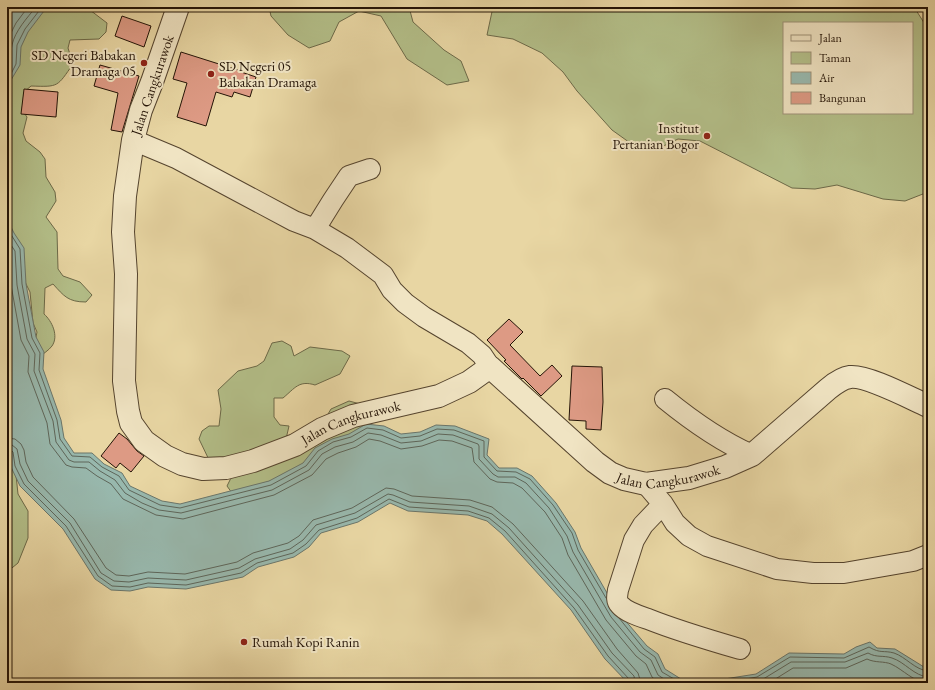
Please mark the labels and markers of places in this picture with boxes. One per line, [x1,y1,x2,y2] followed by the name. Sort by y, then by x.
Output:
[31,46,137,80] place label: SD Negeri Babakan Dramaga 05
[219,57,317,91] place label: SD Negeri 05 Babakan Dramaga
[139,58,149,68] marker: SD Negeri Babakan Dramaga 05
[206,69,216,79] marker: SD Negeri 05 Babakan Dramaga
[612,119,700,153] place label: Institut Pertanian Bogor
[702,131,712,141] marker: Institut Pertanian Bogor
[252,633,360,651] place label: Rumah Kopi Ranin
[239,637,249,647] marker: Rumah Kopi Ranin

